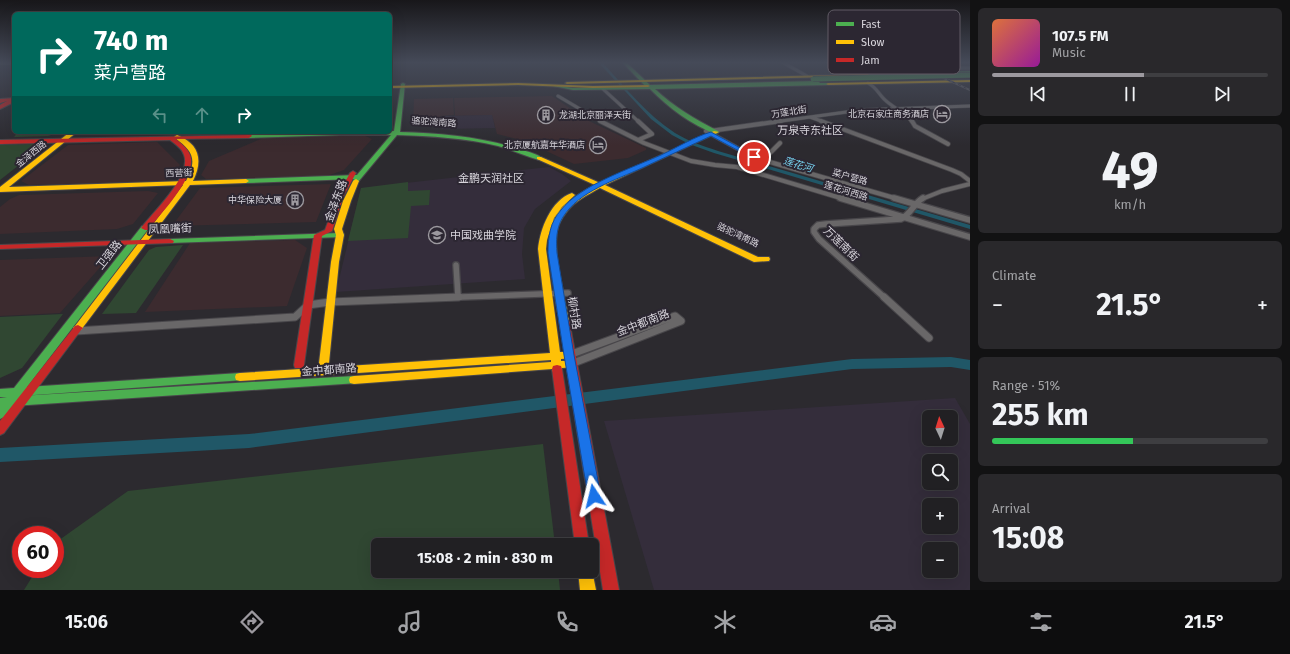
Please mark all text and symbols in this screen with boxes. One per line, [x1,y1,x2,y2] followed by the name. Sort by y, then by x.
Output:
[828,10,960,74] legend
[861,18,881,31] text: Fast
[94,24,168,57] text: 740 m
[1052,27,1109,45] text: 107.5 FM
[28,28,80,80] icon: right
[861,36,885,49] text: Slow
[1052,45,1086,60] text: Music
[861,54,880,67] text: Jam
[94,62,166,84] text: 菜户营路
[1027,83,1049,105] icon: previous
[1119,83,1141,105] icon: pause
[1211,83,1233,105] icon: next
[149,104,171,126] icon: left
[191,104,213,126] icon: ahead
[233,104,255,126] icon: right
[770,104,808,120] street label: 万莲北街
[932,104,952,124] hotel icon: 北京石家庄商务酒店
[536,105,556,125] building icon: 龙湖北京丽泽天街
[559,109,631,120] place label: 龙湖北京丽泽天街
[848,109,929,119] place label: 北京石家庄商务酒店
[411,115,457,129] street label: 骆驼湾南路
[777,124,843,137] district label: 万泉寺东社区
[588,135,608,155] hotel icon: 北京厦航嘉年华酒店
[14,139,48,169] street label: 金泽西路
[504,139,585,150] place label: 北京厦航嘉年华酒店
[1101,139,1159,202] text: 49
[737,140,771,174] pin
[743,146,765,168] icon: arrive
[782,155,816,176] water label: 莲花河
[831,167,869,187] street label: 菜户营路
[165,168,193,178] street label: 西营街
[458,172,524,185] district label: 金鹏天润社区
[322,178,350,224] street label: 金泽东路
[823,180,869,202] street label: 莲花河西路
[285,190,305,210] building icon: 中华保险大厦
[228,194,282,205] place label: 中华保险大厦
[1114,197,1146,212] text: km/h
[715,221,761,249] street label: 骆驼湾南路
[148,222,192,236] street label: 凤凰嘴街
[821,224,861,264] street label: 万莲南街
[427,225,447,245] school or university icon: 中国戏曲学院
[450,229,516,242] place label: 中国戏曲学院
[94,238,124,272] street label: 卫强路
[992,268,1036,283] text: Climate
[1096,287,1164,323] text: 21.5°
[992,292,1003,319] text: −
[1257,292,1268,319] text: +
[565,296,583,330] street label: 柳村路
[615,307,671,339] street label: 金中都南路
[301,362,357,378] street label: 金中都南路
[992,378,1060,393] text: Range · 51%
[992,397,1089,433] text: 255 km
[922,410,958,446] north arrow
[922,410,958,578] map controls
[922,454,958,490] button: search
[573,475,615,517] position arrow
[922,498,958,534] button: +
[992,501,1030,516] text: Arrival
[992,520,1064,556] text: 15:08
[12,526,64,578] speed limit sign: 60
[922,542,958,578] button: −
[417,549,553,567] text: 15:08 · 2 min · 830 m
[238,608,266,636] icon: directions
[396,608,424,636] icon: music
[553,608,581,636] icon: phone
[711,608,739,636] icon: climate
[869,608,897,636] icon: car
[1027,608,1055,636] icon: filters
[65,611,108,633] text: 15:06
[1184,611,1225,633] text: 21.5°

